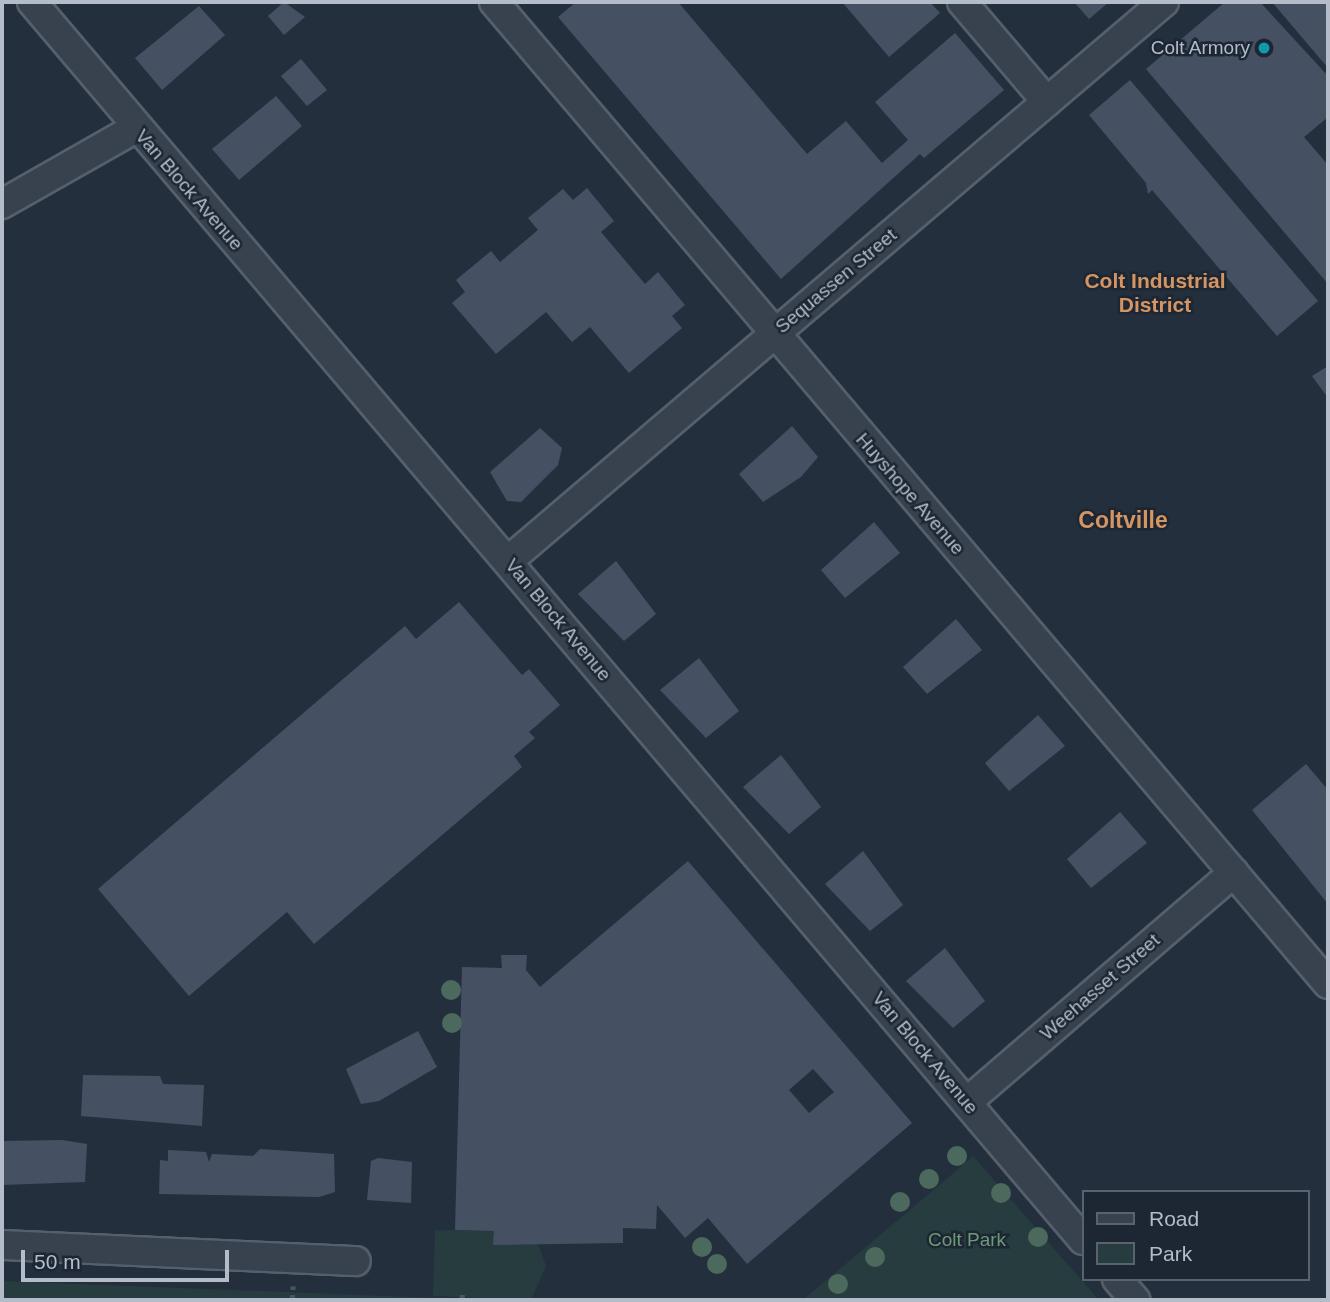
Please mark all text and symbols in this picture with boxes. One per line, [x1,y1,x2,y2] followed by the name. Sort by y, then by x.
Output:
[1150,37,1250,59] place label: Colt Armory
[1256,40,1272,56] marker: Colt Armory
[130,125,248,255] street label: Van Block Avenue
[771,224,901,338] street label: Sequassen Street
[1084,268,1226,318] district label: Colt Industrial District
[851,428,969,560] street label: Huyshope Avenue
[1078,506,1168,534] district label: Coltville
[500,554,616,686] street label: Van Block Avenue
[1036,929,1164,1045] street label: Weehasset Street
[867,987,983,1119] street label: Van Block Avenue
[1082,1190,1309,1281] legend
[1149,1207,1199,1230] text: Road
[928,1229,1006,1251] park label: Colt Park
[24,1236,233,1280] scale bar
[1149,1242,1192,1265] text: Park
[34,1250,81,1273] text: 50 m

